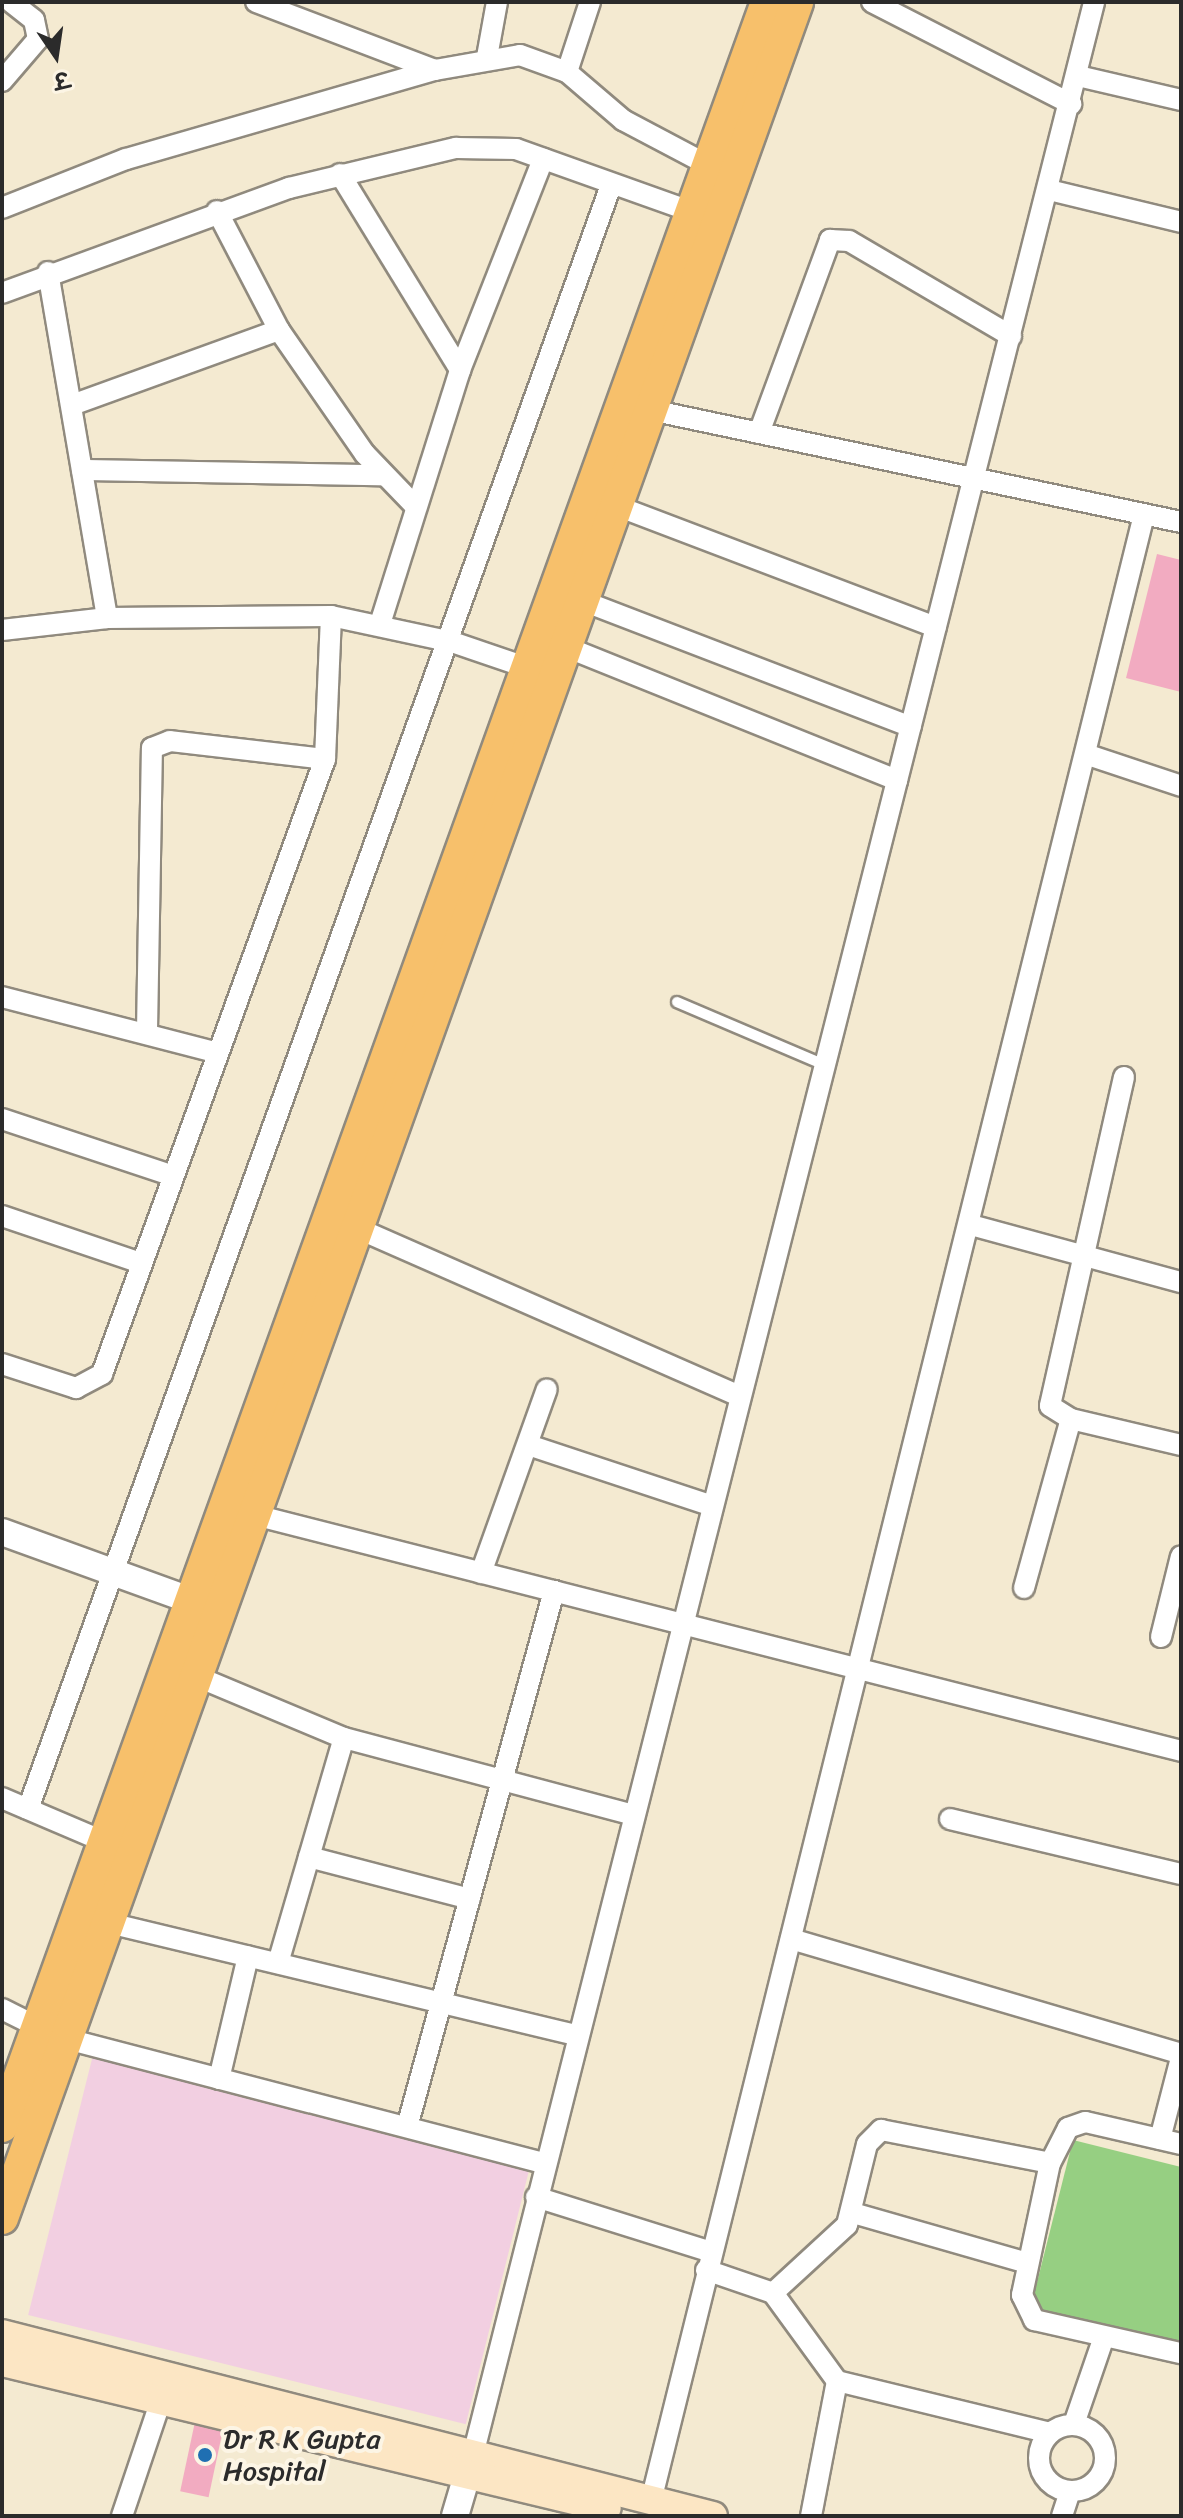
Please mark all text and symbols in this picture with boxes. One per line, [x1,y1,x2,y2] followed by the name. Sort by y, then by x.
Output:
[16,16,96,96] north arrow
[50,59,73,101] text: उ
[223,2422,381,2488] place label: Dr R K Gupta Hospital
[194,2444,216,2466] marker: Dr R K Gupta Hospital

